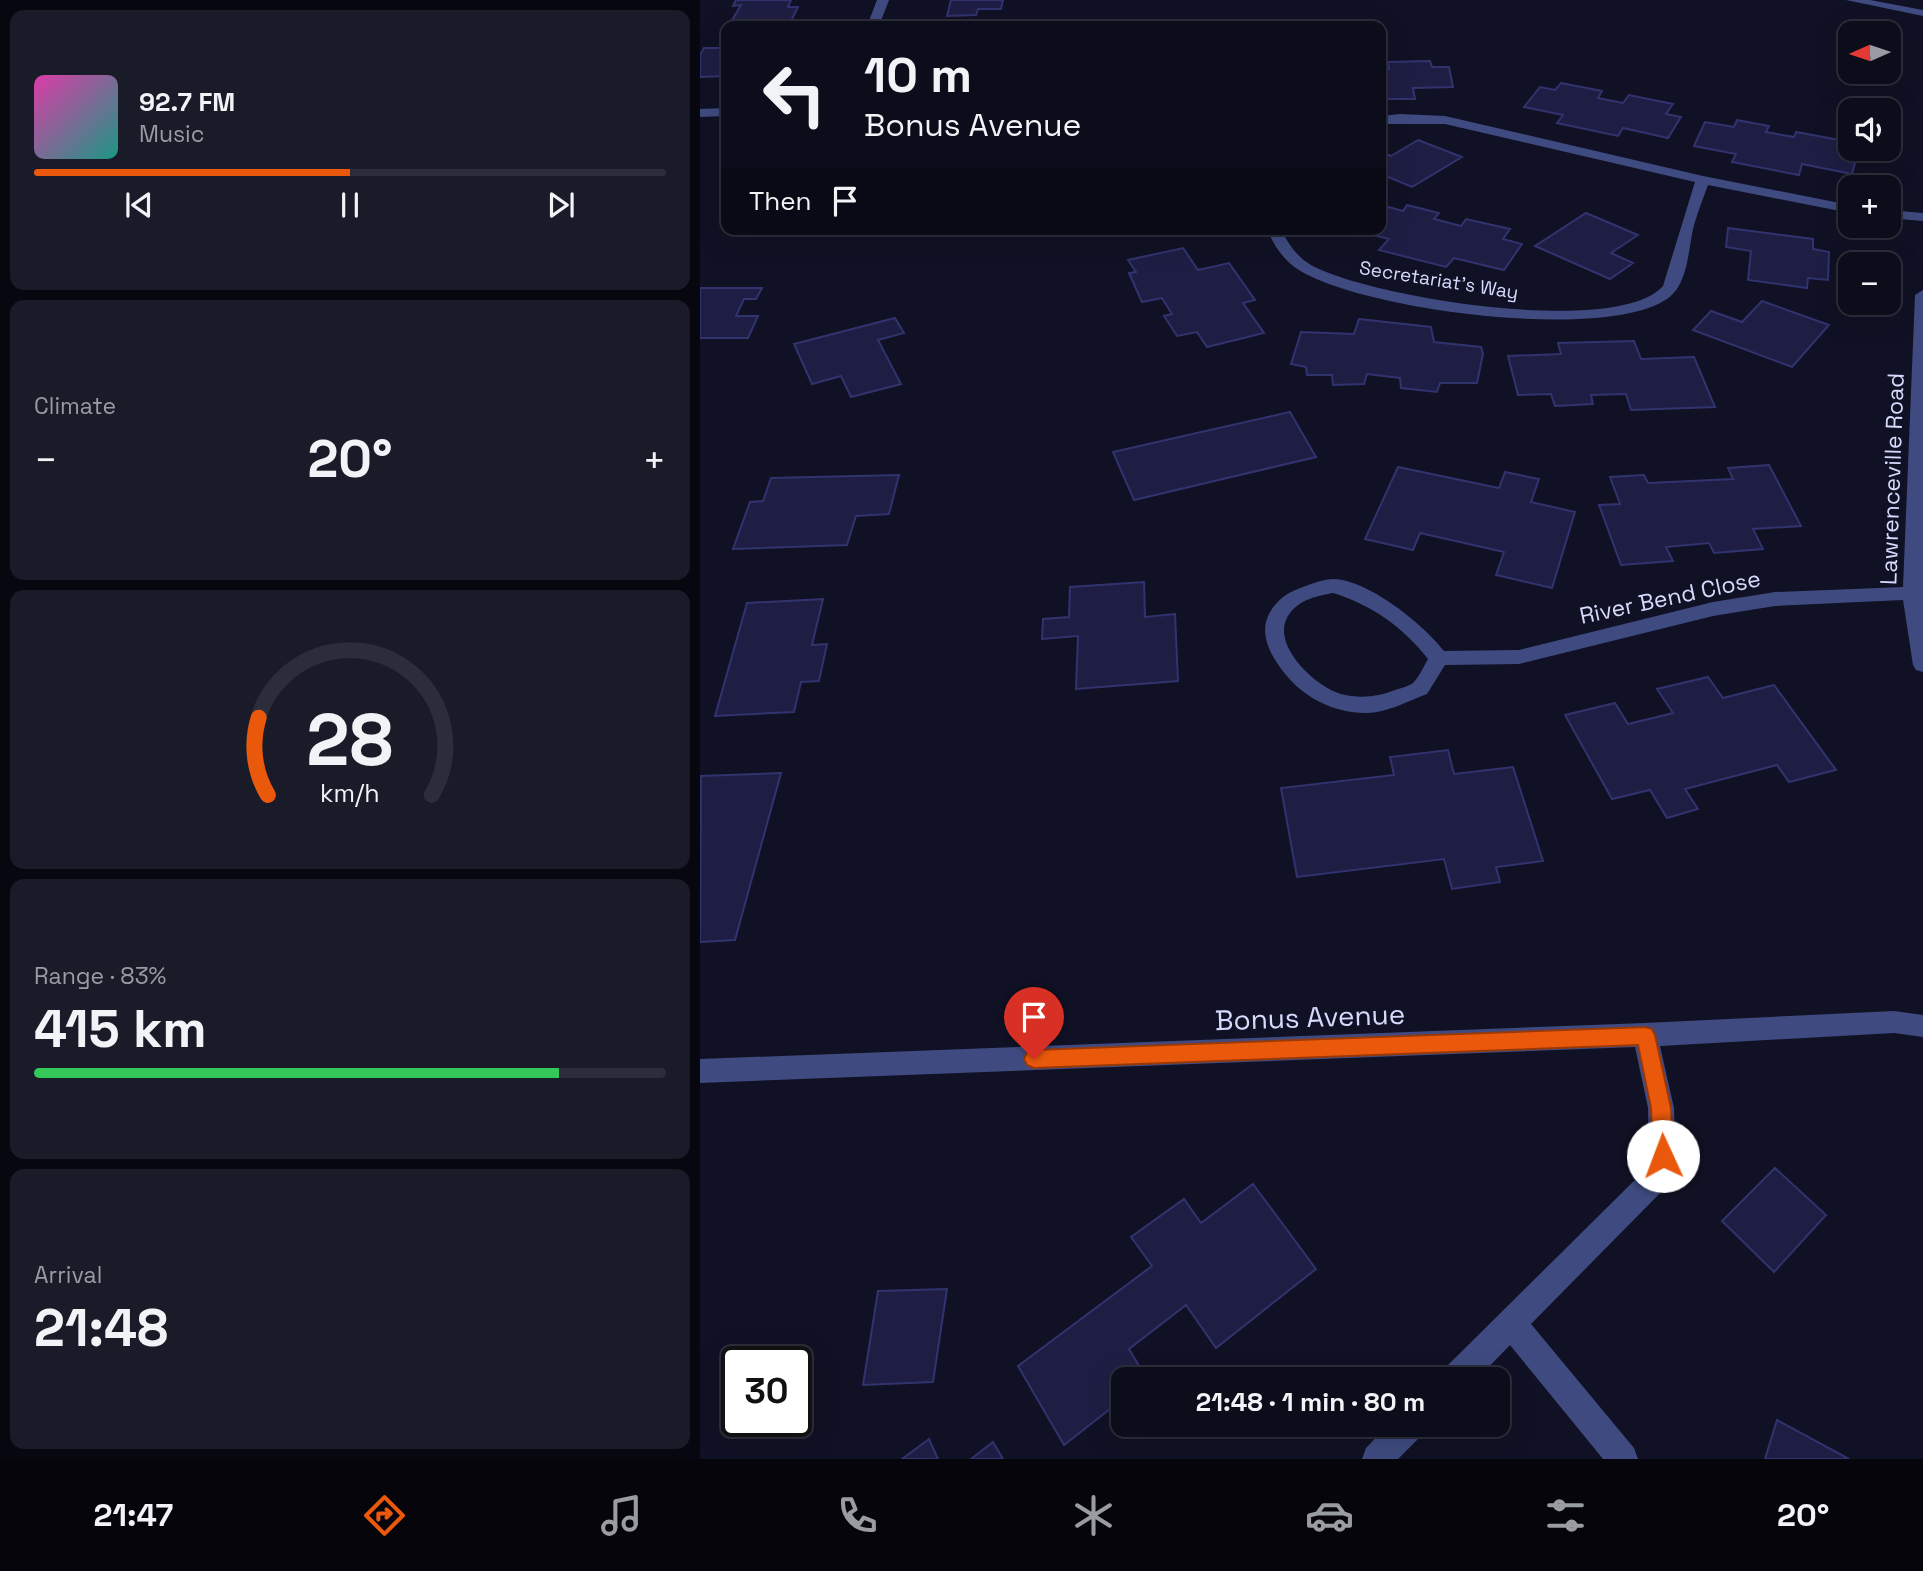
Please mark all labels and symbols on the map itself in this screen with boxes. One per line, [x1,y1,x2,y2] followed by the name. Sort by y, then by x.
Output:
[1838,21,1900,84] north arrow
[1358,255,1520,305] street label: Secretariat's Way
[1873,372,1911,586] street label: Lawrenceville Road
[1577,563,1763,631] street label: River Bend Close
[1004,987,1064,1059] pin
[1214,996,1406,1038] street label: Bonus Avenue
[1626,1119,1700,1193] position arrow
[721,1346,812,1437] speed limit sign: 30

